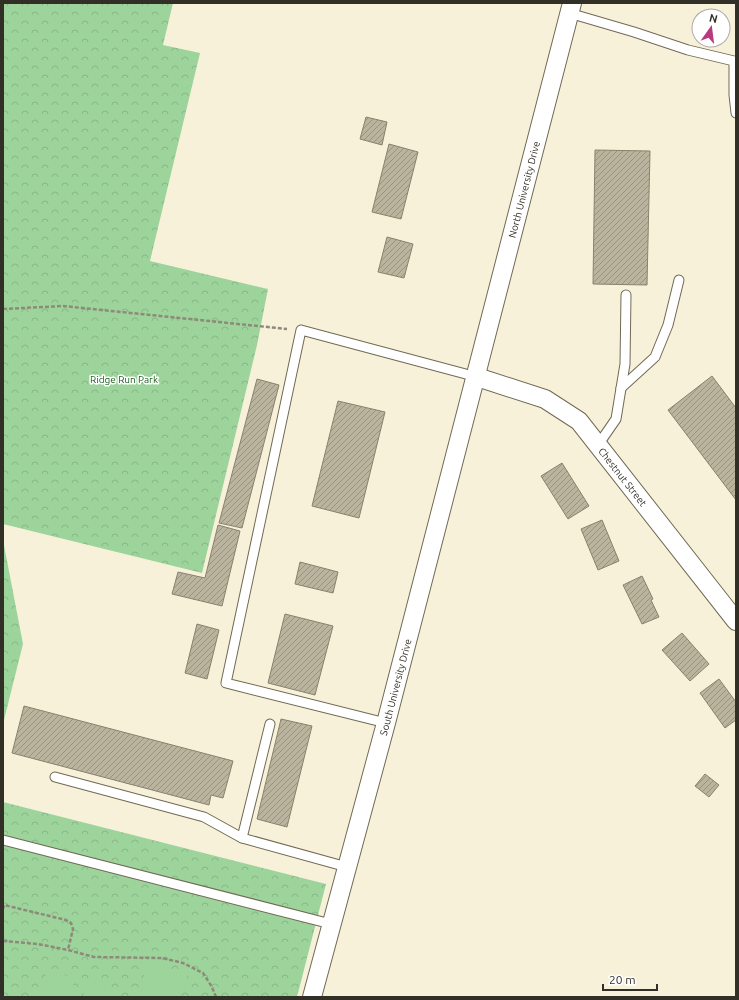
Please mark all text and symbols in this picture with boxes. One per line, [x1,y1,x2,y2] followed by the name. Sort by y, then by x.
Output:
[691,8,731,48] north arrow
[708,11,719,25] text: N
[507,140,542,239] street label: North University Drive
[90,374,158,385] park label: Ridge Run Park
[596,446,649,509] street label: Chestnut Street
[378,638,414,737] street label: South University Drive
[603,966,657,992] scale bar
[609,973,636,986] text: 20 m

